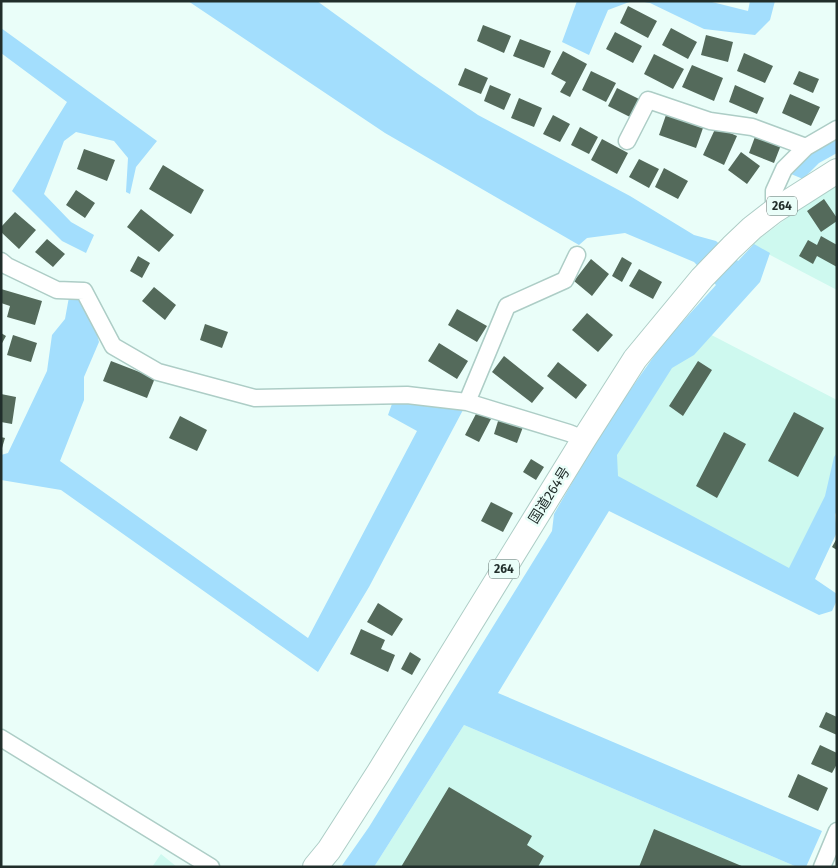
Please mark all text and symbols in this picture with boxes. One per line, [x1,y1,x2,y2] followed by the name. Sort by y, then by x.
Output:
[767,197,797,216] road number: 264
[525,464,574,527] street label: 国道264号
[489,560,519,578] road number: 264

